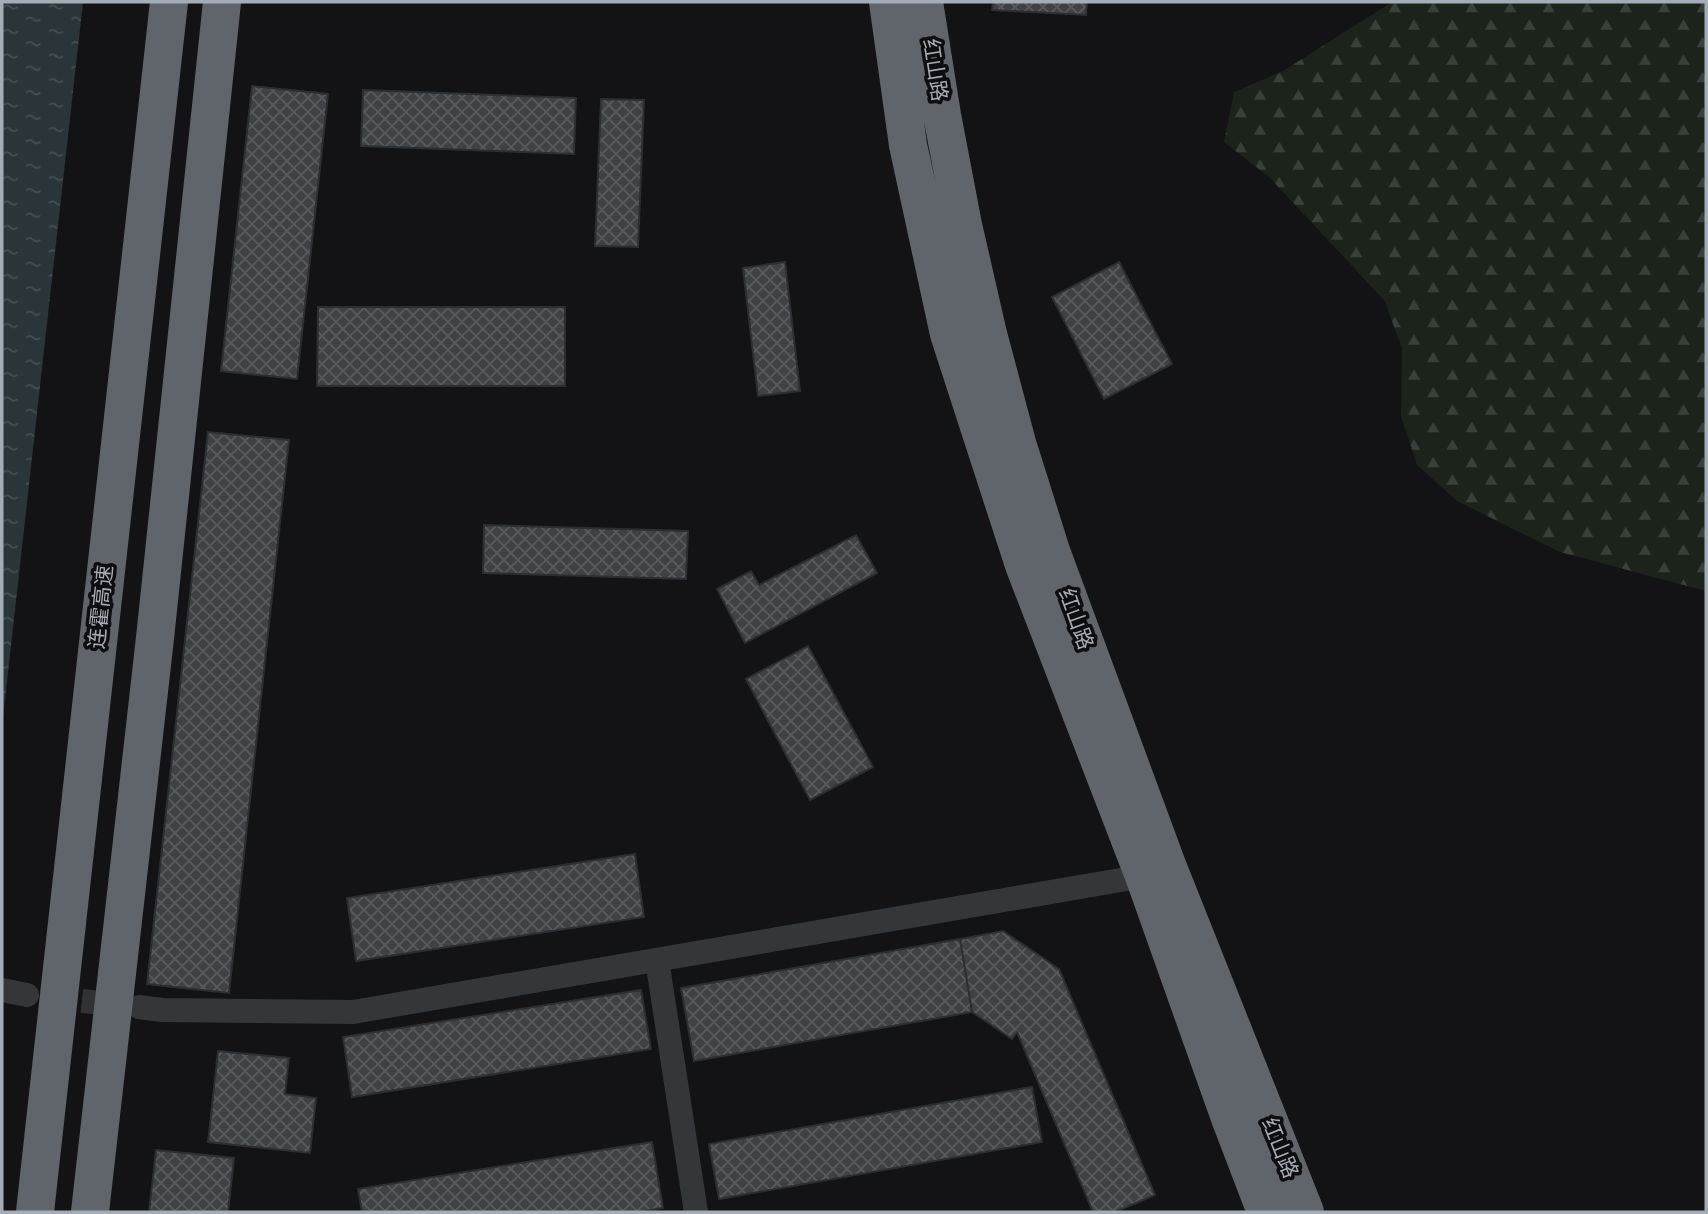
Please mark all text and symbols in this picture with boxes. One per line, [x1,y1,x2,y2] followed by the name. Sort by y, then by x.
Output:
[919,37,951,103] street label: 红山路
[86,564,116,650] street label: 连霍高速
[1055,586,1097,652] street label: 红山路
[1258,1115,1302,1181] street label: 红山路

